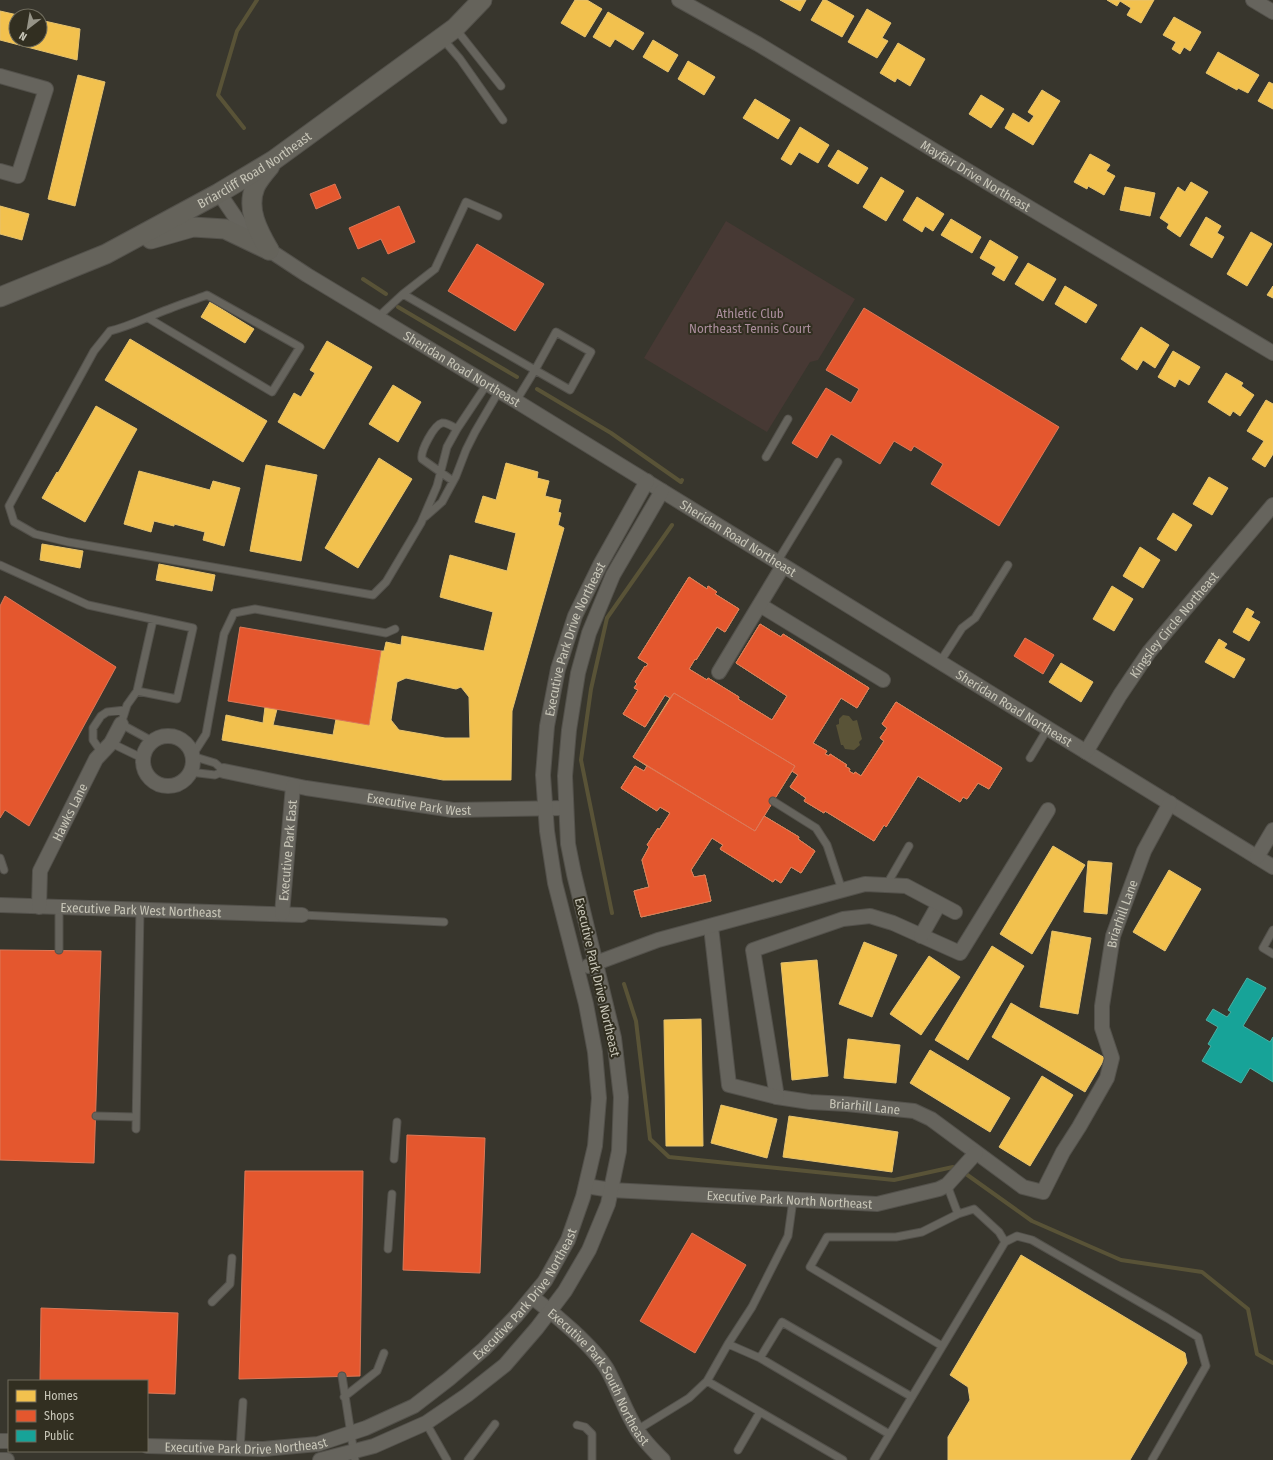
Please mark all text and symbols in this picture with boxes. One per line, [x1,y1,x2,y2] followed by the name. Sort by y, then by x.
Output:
[8,8,48,48] north arrow
[17,29,29,43] text: N
[195,128,315,211] street label: Briarcliff Road Northeast
[918,137,1034,215] street label: Mayfair Drive Northeast
[689,306,812,336] park label: Athletic Club Northeast Tennis Court
[401,328,524,410] street label: Sheridan Road Northeast
[677,497,800,580] street label: Sheridan Road Northeast
[542,559,609,717] street label: Executive Park Drive Northeast
[1127,568,1222,681] street label: Kingsley Circle Northeast
[953,667,1075,750] street label: Sheridan Road Northeast
[49,781,91,844] street label: Hawks Lane
[366,790,472,818] street label: Executive Park West
[276,798,300,901] street label: Executive Park East
[1104,878,1141,949] street label: Briarhill Lane
[572,896,623,1059] street label: Executive Park Drive Northeast
[60,900,222,920] street label: Executive Park West Northeast
[829,1096,901,1118] street label: Briarhill Lane
[706,1188,873,1212] street label: Executive Park North Northeast
[470,1226,580,1363] street label: Executive Park Drive Northeast
[545,1306,653,1449] street label: Executive Park South Northeast
[8,1380,148,1452] legend
[44,1389,78,1403] text: Homes
[44,1409,74,1423] text: Shops
[44,1429,74,1443] text: Public
[164,1434,330,1457] street label: Executive Park Drive Northeast

